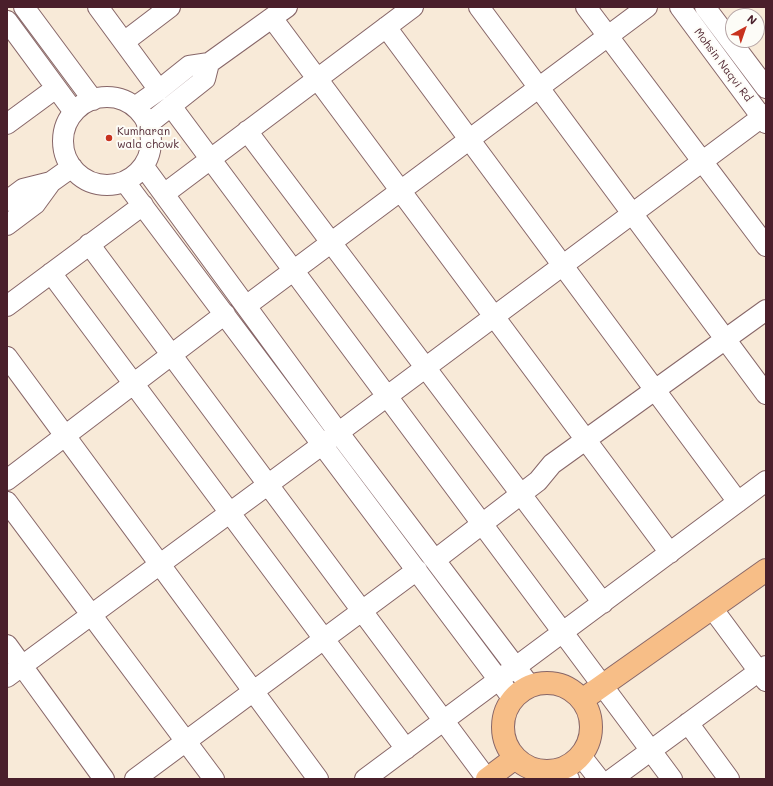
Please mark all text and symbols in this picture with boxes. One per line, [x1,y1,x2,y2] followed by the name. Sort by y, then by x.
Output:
[725,8,765,48] north arrow
[744,11,760,28] text: N
[691,26,755,104] street label: Mohsin Naqvi Rd
[117,125,179,151] place label: Kumharan wala chowk
[104,133,114,143] marker: Kumharan wala chowk

